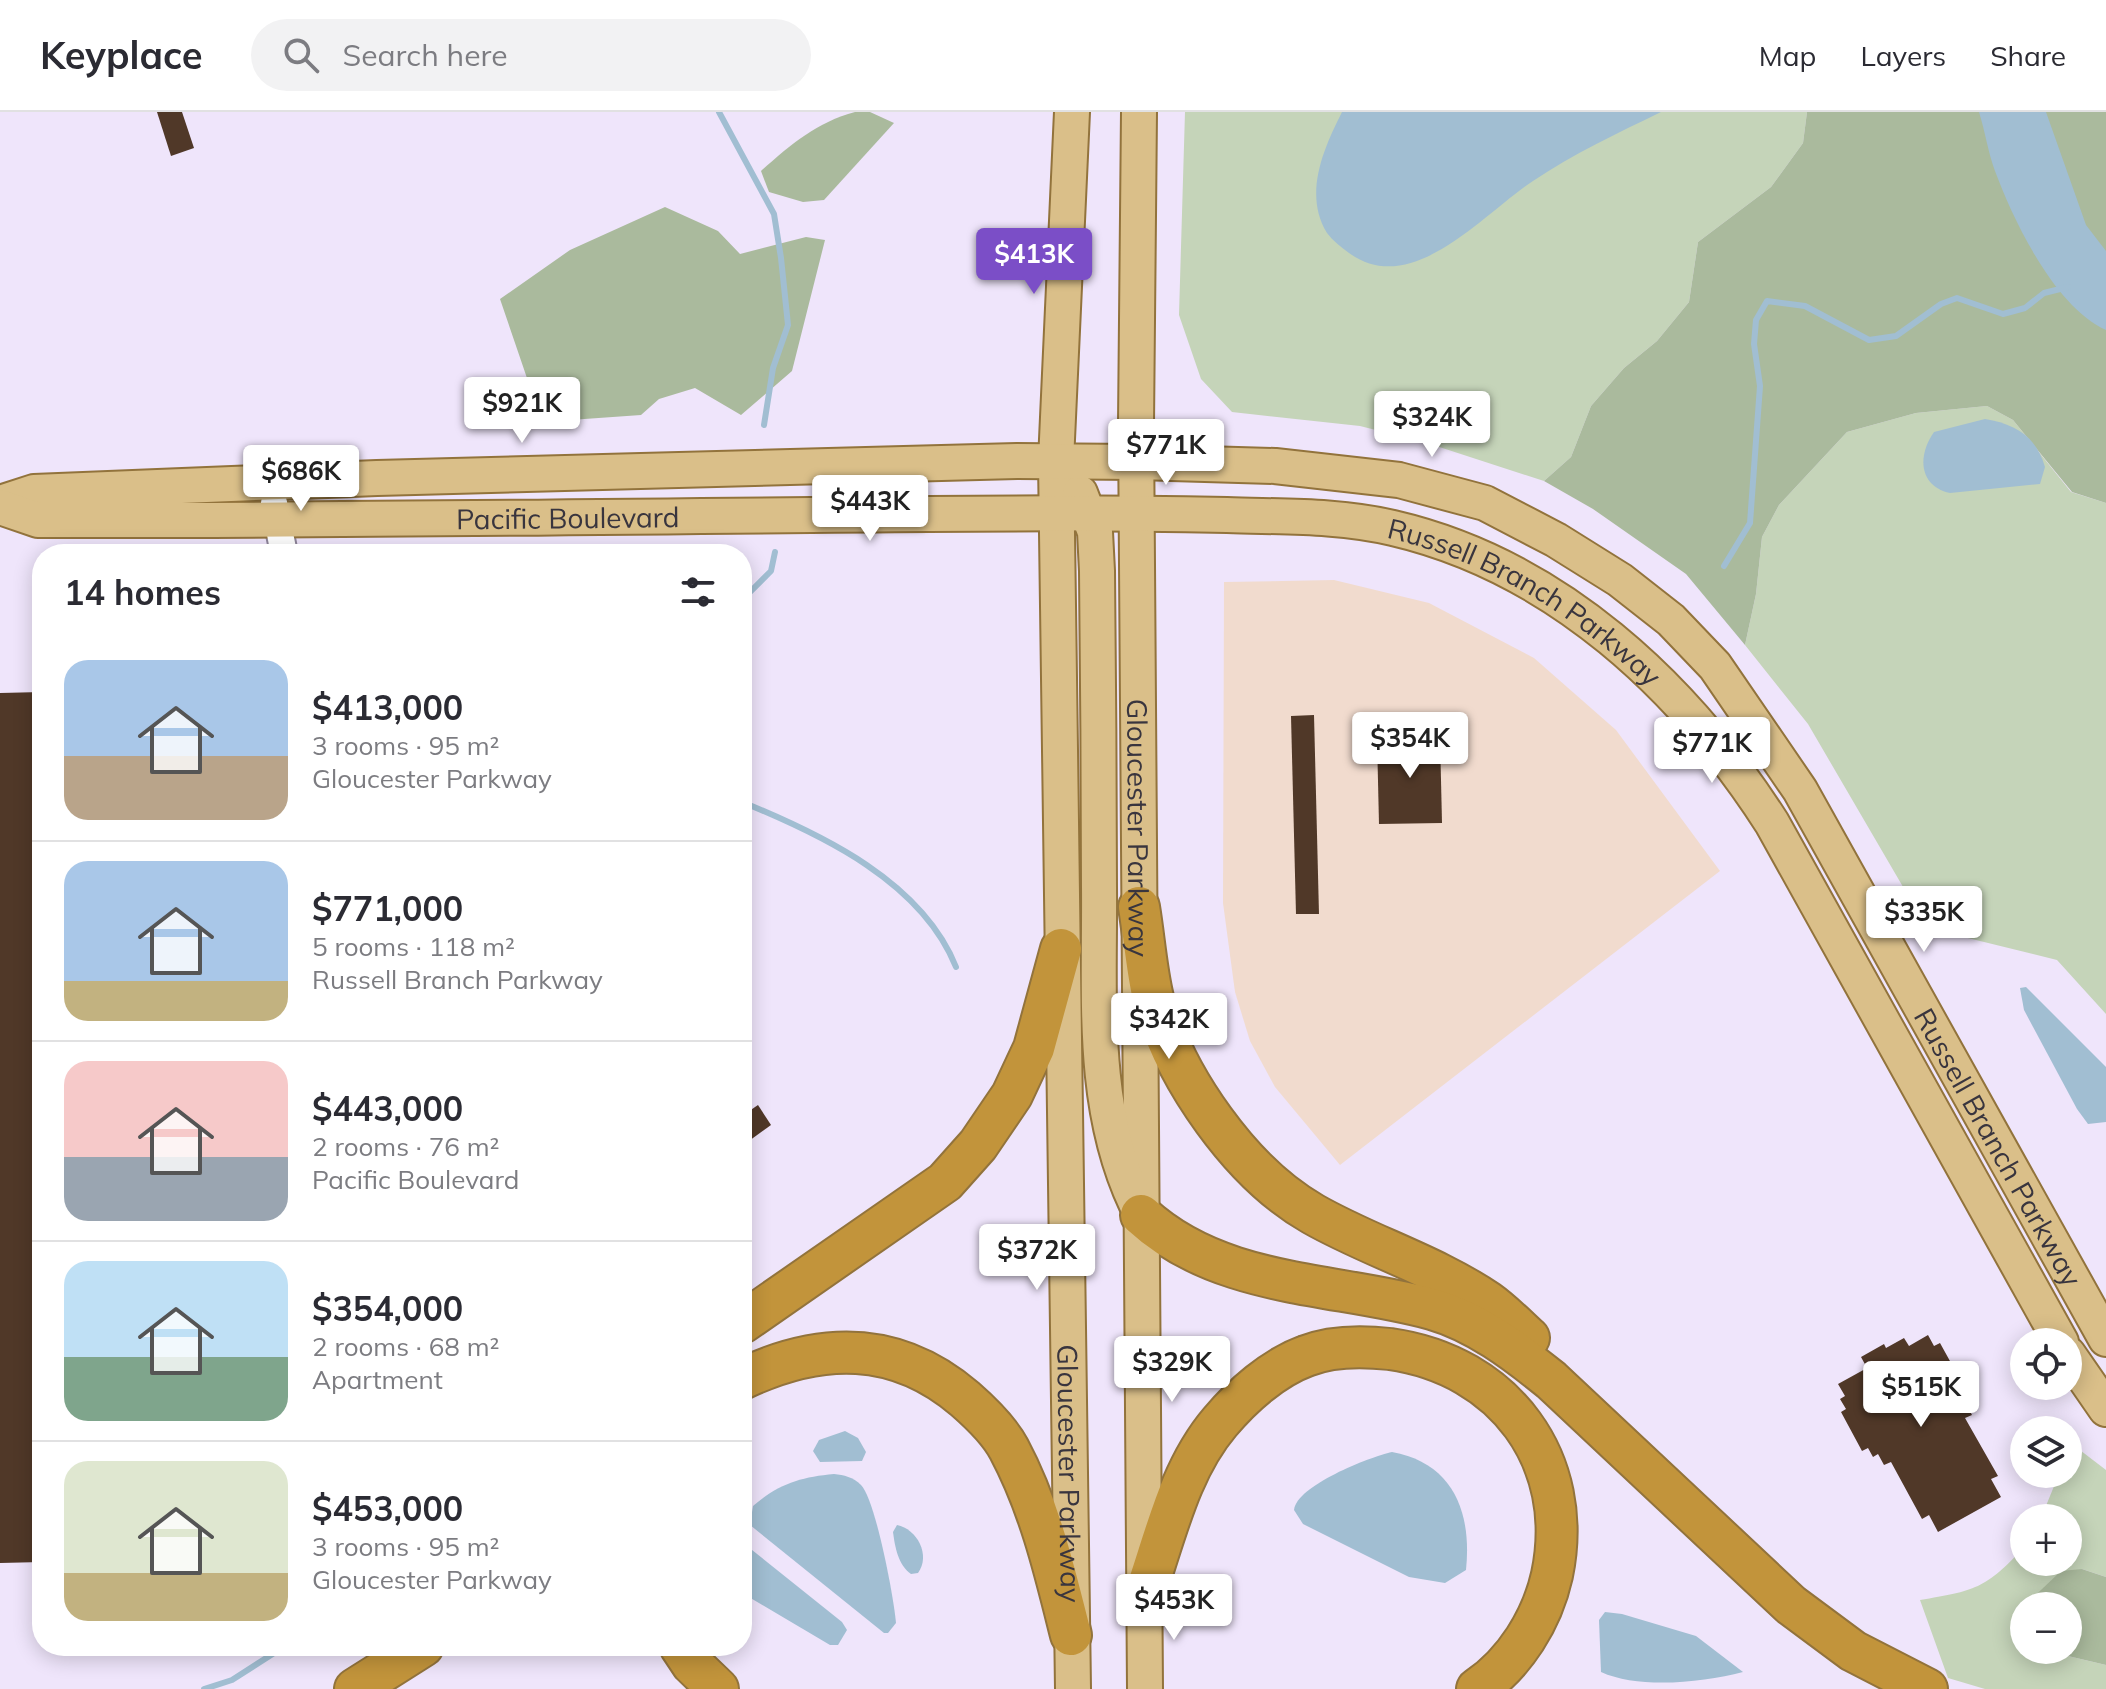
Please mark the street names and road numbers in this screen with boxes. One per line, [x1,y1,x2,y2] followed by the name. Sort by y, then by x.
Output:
[456,499,680,536] street label: Pacific Boulevard
[1384,510,1669,693] street label: Russell Branch Parkway
[1120,699,1157,957] street label: Gloucester Parkway
[1907,1002,2091,1292] street label: Russell Branch Parkway
[1051,1344,1089,1603] street label: Gloucester Parkway

